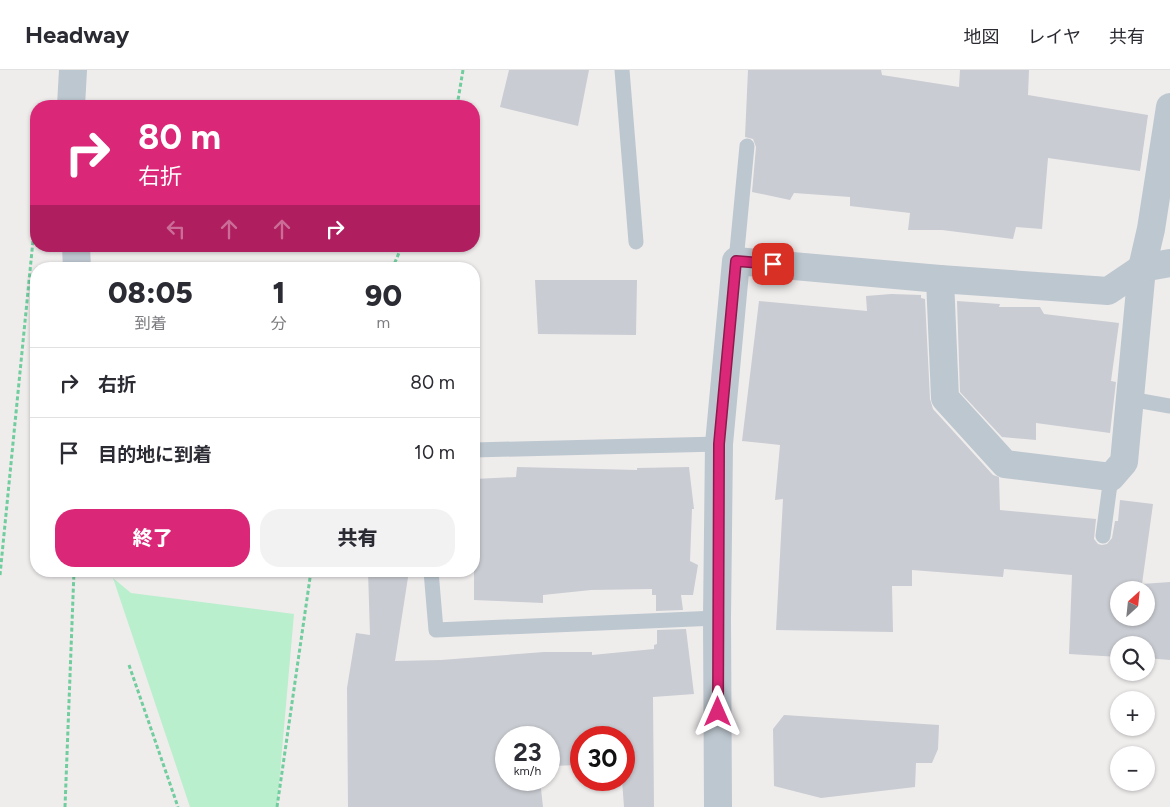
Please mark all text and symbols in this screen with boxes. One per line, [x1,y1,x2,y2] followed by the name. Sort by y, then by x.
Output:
[25,20,129,49] text: Headway
[964,26,1000,48] text: 地図
[1028,26,1081,48] text: レイヤ
[1109,26,1145,48] text: 共有
[138,116,221,158] text: 80 m
[55,120,120,185] icon: right
[138,163,182,190] text: 右折
[162,215,190,243] icon: left
[215,215,243,243] icon: ahead
[268,215,296,243] icon: ahead
[321,215,349,243] icon: right
[752,243,794,285] pin
[759,250,787,278] icon: arrive
[108,274,193,311] text: 08:05
[272,274,285,311] text: 1
[365,277,402,314] text: 90
[377,313,390,332] text: m
[134,314,166,333] text: 到着
[271,314,287,333] text: 分
[55,369,83,397] icon: right
[410,371,455,394] text: 80 m
[98,373,136,396] text: 右折
[55,439,83,467] icon: arrive
[414,441,455,464] text: 10 m
[98,443,212,466] text: 目的地に到着
[55,509,250,567] button: 終了
[260,509,455,567] button: 共有
[1110,581,1155,626] north arrow
[1110,581,1155,791] map controls
[1110,636,1155,681] button: search
[691,685,743,737] position arrow
[1110,691,1155,736] button: +
[570,726,635,791] speed limit sign: 30
[513,737,542,767] text: 23
[1110,746,1155,791] button: −
[514,764,541,778] text: km/h

